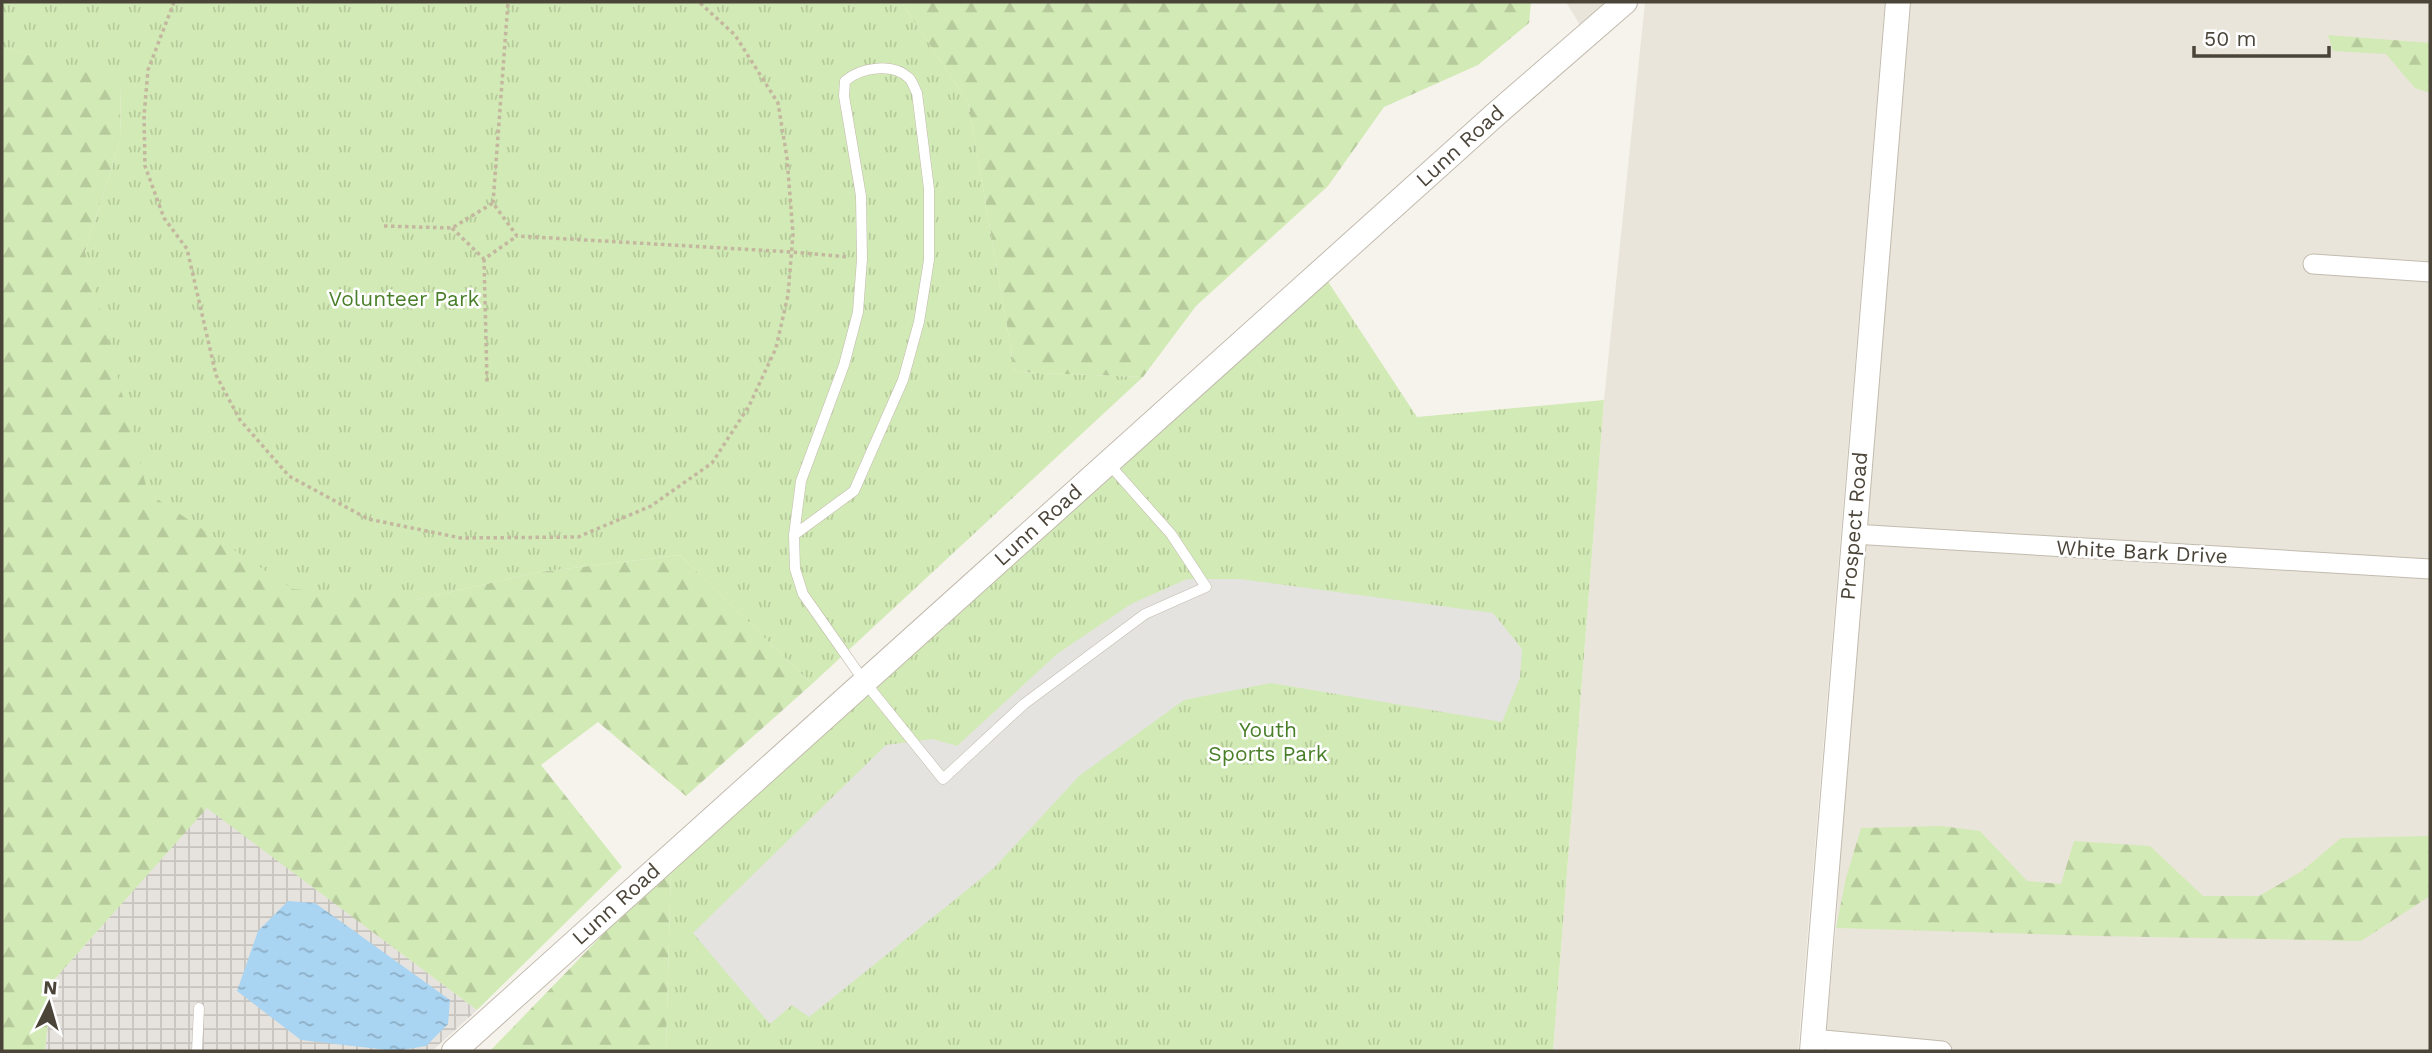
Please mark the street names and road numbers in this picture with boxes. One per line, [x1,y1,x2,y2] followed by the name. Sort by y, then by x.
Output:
[1411,100,1509,192] street label: Lunn Road
[1835,451,1872,601] street label: Prospect Road
[989,479,1087,571] street label: Lunn Road
[2056,535,2228,568] street label: White Bark Drive
[567,858,665,950] street label: Lunn Road

